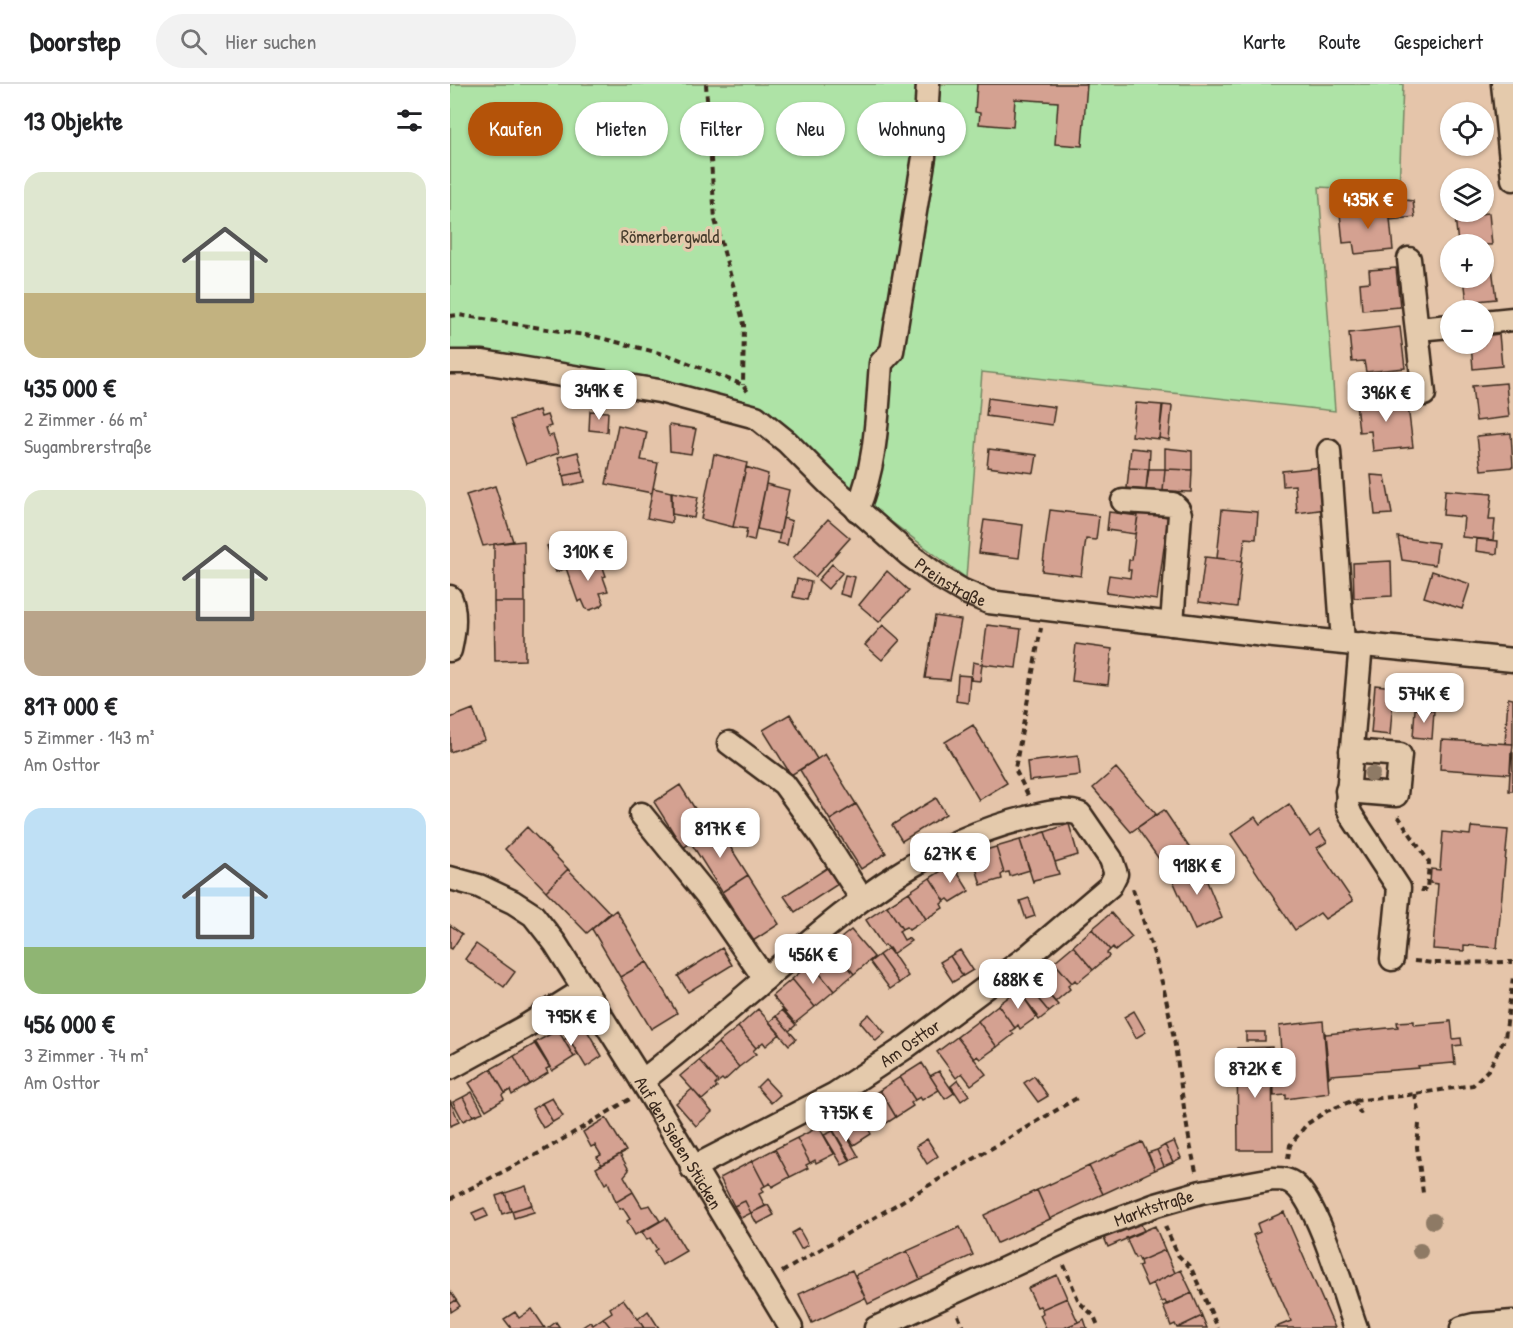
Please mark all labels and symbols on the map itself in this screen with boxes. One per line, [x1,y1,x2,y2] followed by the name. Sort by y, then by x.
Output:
[1319,179,1417,230] pin: 435K €
[621,224,719,249] park label: Römerbergwald
[550,370,648,421] pin: 349K €
[1337,372,1435,423] pin: 396K €
[539,531,637,582] pin: 310K €
[910,551,990,612] street label: Preinstraße
[1375,673,1473,724] pin: 574K €
[671,808,769,859] pin: 817K €
[901,833,999,884] pin: 627K €
[1148,845,1246,896] pin: 918K €
[764,934,862,985] pin: 456K €
[969,959,1067,1010] pin: 688K €
[522,996,620,1047] pin: 795K €
[875,1013,945,1073] street label: Am Osttor
[1206,1048,1304,1099] pin: 872K €
[629,1071,729,1213] street label: Auf den Sieben Stücken
[797,1092,895,1143] pin: 775K €
[1110,1182,1196,1232] street label: Marktstraße

